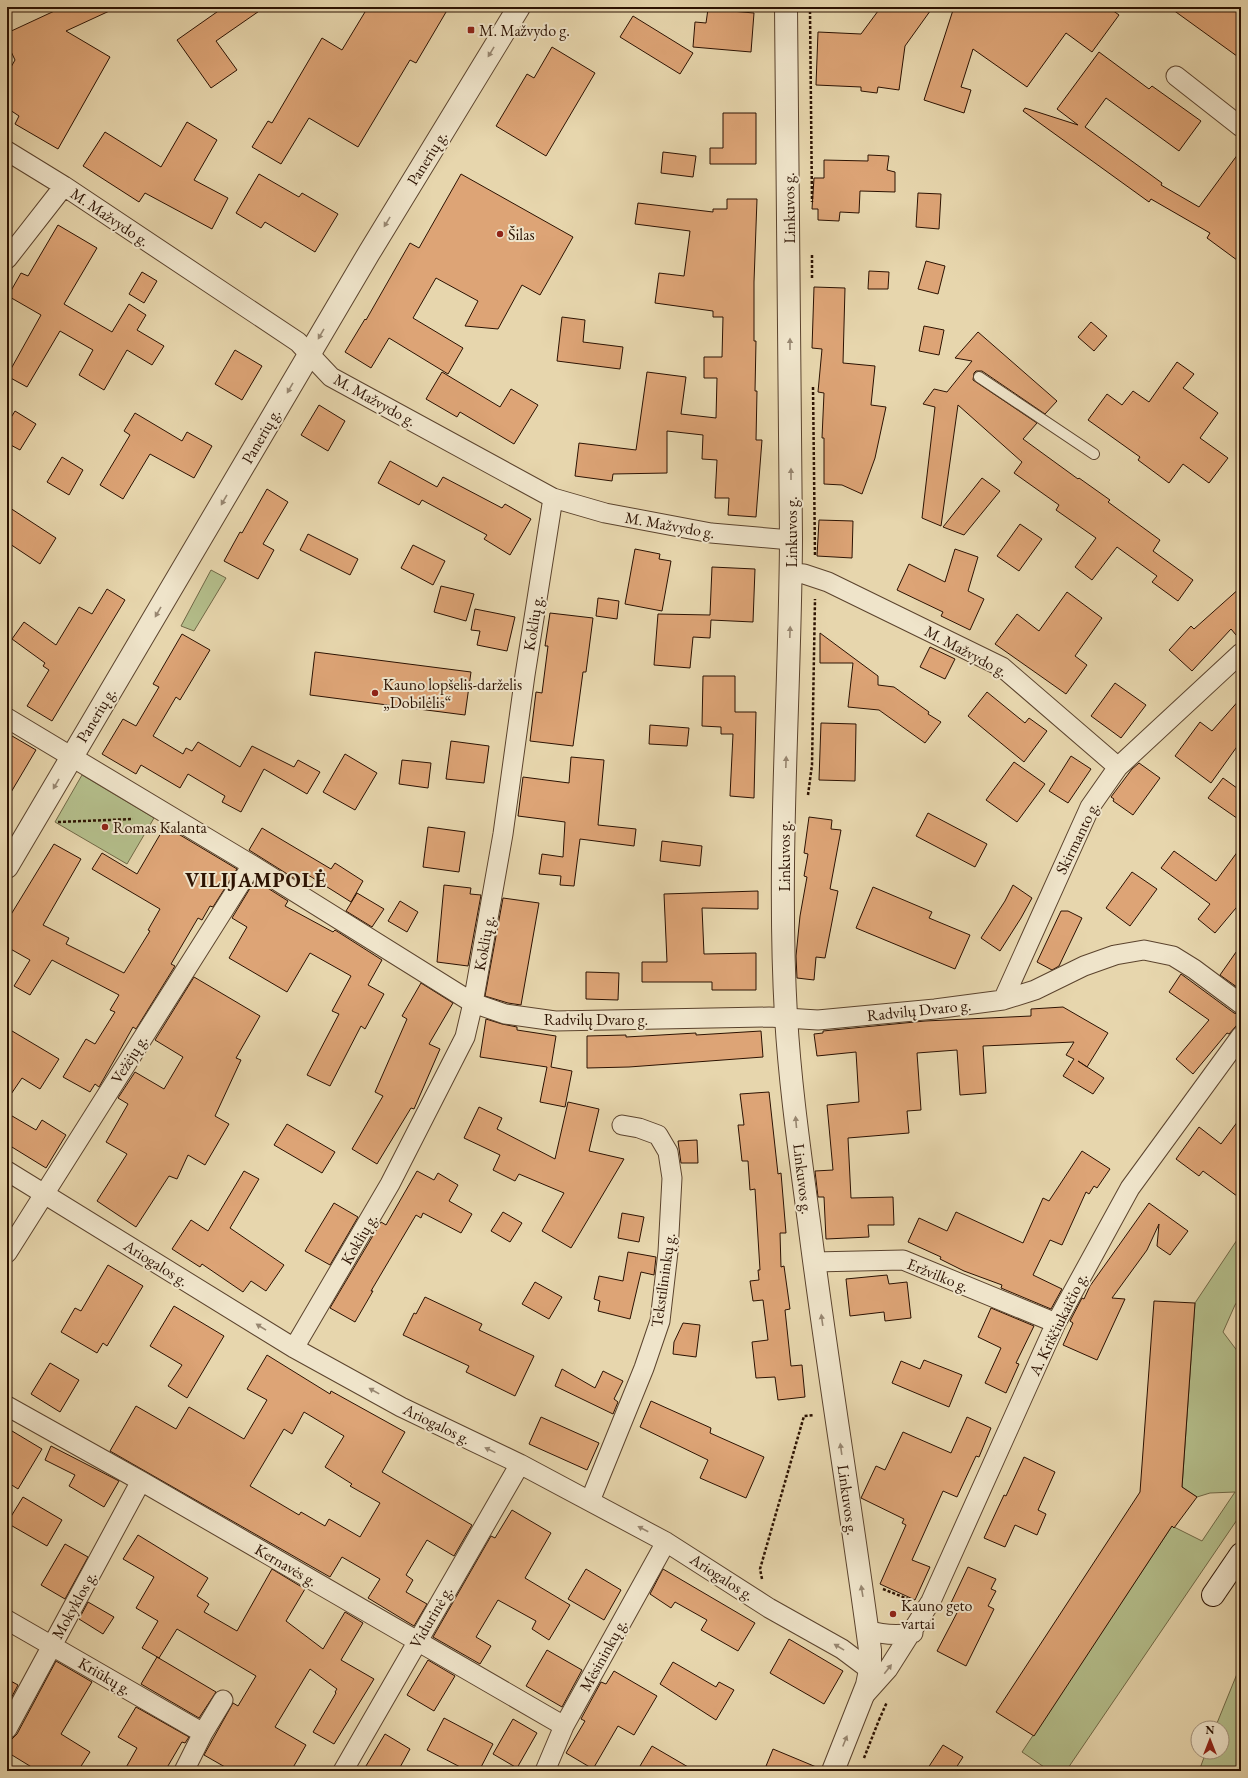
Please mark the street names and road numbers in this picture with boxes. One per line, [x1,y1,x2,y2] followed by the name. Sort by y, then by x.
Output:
[402,127,452,189] street label: Panerių g.
[778,172,800,244] street label: Linkuvos g.
[66,183,154,251] street label: M. Mažvydo g.
[330,369,420,431] street label: M. Mažvydo g.
[237,404,285,468] street label: Panerių g.
[781,496,802,568] street label: Linkuvos g.
[623,507,717,543] street label: M. Mažvydo g.
[518,594,548,652] street label: Koklių g.
[921,620,1011,682] street label: M. Mažvydo g.
[71,684,121,746] street label: Panerių g.
[1050,798,1104,878] street label: Skirmanto g.
[774,820,795,892] street label: Linkuvos g.
[469,914,499,972] street label: Koklių g.
[866,994,972,1026] street label: Radvilų Dvaro g.
[544,1009,648,1030] street label: Radvilų Dvaro g.
[106,1031,152,1087] street label: Vežėjų g.
[788,1142,818,1216] street label: Linkuvos g.
[336,1209,382,1269] street label: Koklių g.
[646,1231,680,1329] street label: Tekstilininkų g.
[119,1234,192,1291] street label: Ariogalos g.
[904,1253,972,1297] street label: Eržvilko g.
[1024,1269,1092,1380] street label: A. Kriščiukaičio g.
[399,1398,474,1449] street label: Ariogalos g.
[833,1463,863,1537] street label: Linkuvos g.
[251,1539,321,1591] street label: Kernavės g.
[685,1548,758,1606] street label: Ariogalos g.
[47,1567,101,1643] street label: Mokyklos g.
[405,1582,457,1652] street label: Vidurinė g.
[574,1615,632,1695] street label: Mėsininkų g.
[74,1652,136,1700] street label: Kriūkų g.

